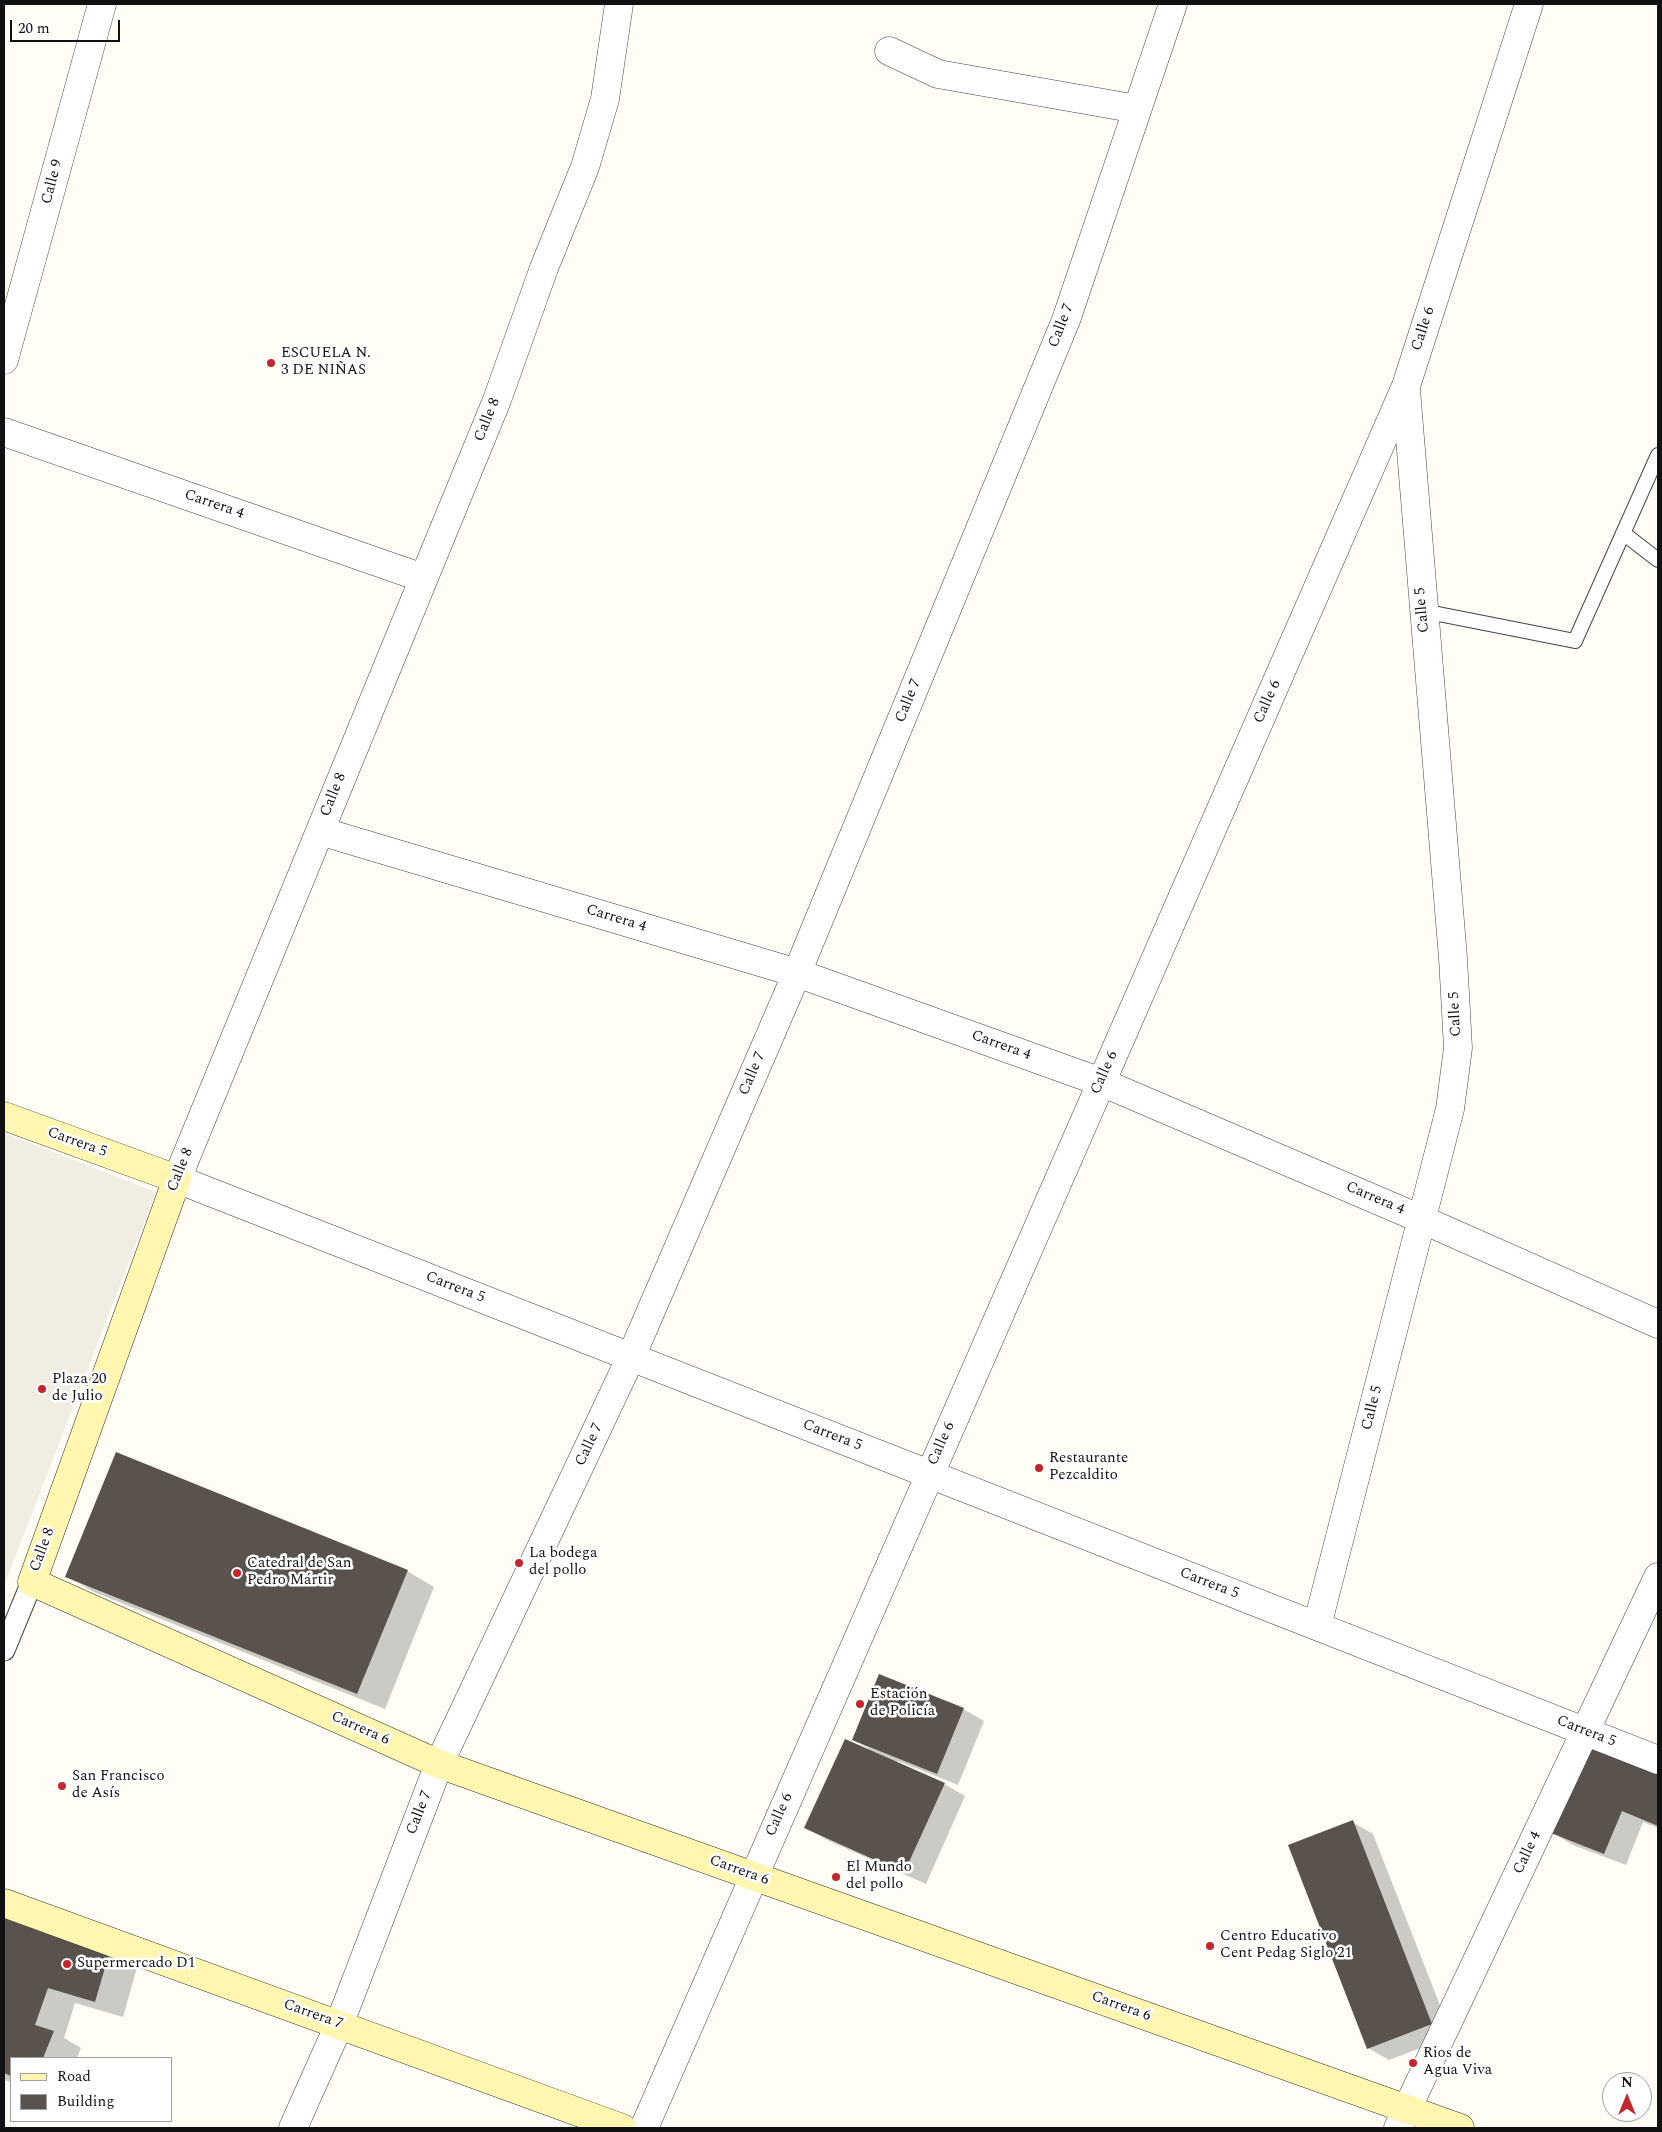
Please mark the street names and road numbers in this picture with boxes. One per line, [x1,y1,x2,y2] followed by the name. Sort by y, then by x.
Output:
[38,158,68,206] street label: Calle 9
[1045,302,1079,350] street label: Calle 7
[1408,305,1440,353] street label: Calle 6
[471,396,505,444] street label: Calle 8
[182,486,246,524] street label: Carrera 4
[1412,587,1434,633] street label: Calle 5
[892,677,926,725] street label: Calle 7
[1251,678,1285,726] street label: Calle 6
[317,771,351,819] street label: Calle 8
[584,901,648,937] street label: Carrera 4
[1446,991,1466,1037] street label: Calle 5
[969,1027,1033,1065] street label: Carrera 4
[1088,1049,1122,1097] street label: Calle 6
[736,1050,770,1098] street label: Calle 7
[45,1124,109,1162] street label: Carrera 5
[164,1146,198,1194] street label: Calle 8
[1343,1179,1407,1219] street label: Carrera 4
[423,1268,487,1308] street label: Carrera 5
[1359,1384,1387,1432] street label: Calle 5
[800,1416,864,1456] street label: Carrera 5
[925,1420,959,1468] street label: Calle 6
[572,1421,608,1469] street label: Calle 7
[27,1526,59,1574] street label: Calle 8
[1177,1564,1241,1604] street label: Carrera 5
[328,1708,392,1750] street label: Carrera 6
[1554,1712,1618,1752] street label: Carrera 5
[403,1789,437,1837] street label: Calle 7
[763,1791,797,1839] street label: Calle 6
[1510,1829,1546,1877] street label: Calle 4
[707,1852,771,1890] street label: Carrera 6
[1089,1988,1153,2026] street label: Carrera 6
[281,1996,345,2034] street label: Carrera 7

